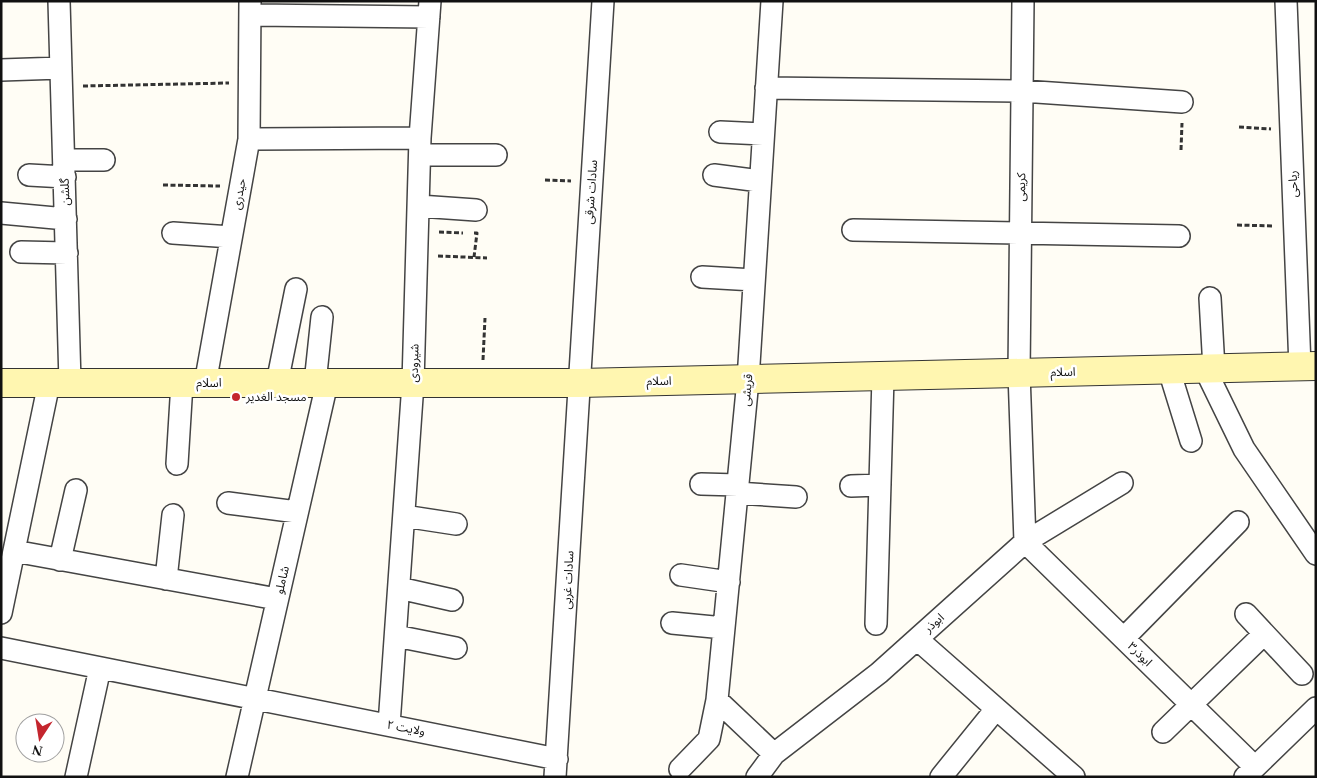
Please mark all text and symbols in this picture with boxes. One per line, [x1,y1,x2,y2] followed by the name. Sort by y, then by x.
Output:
[582,159,600,225] street label: سادات شرقی
[1286,170,1301,198] street label: ریاحی
[1014,171,1028,201] street label: کریمی
[57,177,72,206] street label: گلشن
[229,177,249,211] street label: حیدری
[406,343,422,383] street label: شیرودی
[1050,365,1076,381] street label: اسلام
[739,373,755,407] street label: قریشی
[646,374,672,390] street label: اسلام
[196,376,222,392] street label: اسلام
[245,390,306,404] place label: مسجد الغدیر
[230,391,242,403] marker: مسجد الغدیر
[559,550,577,610] street label: سادات غربی
[272,565,292,595] street label: شاملو
[920,610,947,636] street label: ابوذر
[1125,639,1155,669] street label: ابوذر۳
[15,713,65,763] north arrow
[386,717,426,739] street label: ولایت ۲
[31,742,44,759] text: N

